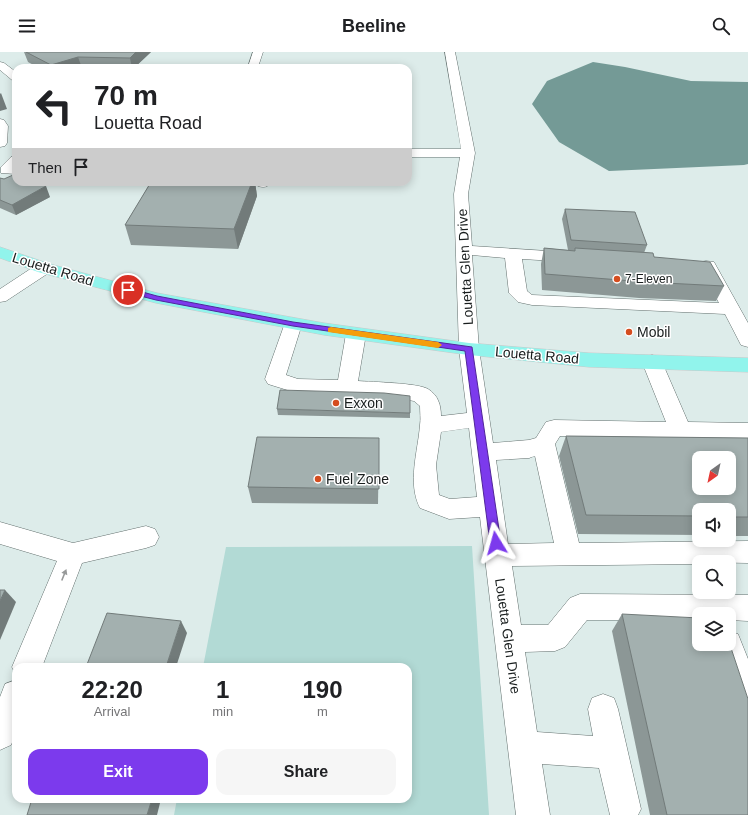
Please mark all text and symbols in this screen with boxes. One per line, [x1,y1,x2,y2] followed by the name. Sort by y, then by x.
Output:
[16,15,38,37] icon: menu
[710,15,732,37] icon: search
[342,16,406,36] text: Beeline
[28,80,80,132] icon: left
[94,80,158,111] text: 70 m
[94,113,202,133] text: Louetta Road
[70,156,92,178] icon: arrive
[28,159,62,176] text: Then
[454,208,476,326] street label: Louetta Glen Drive
[10,249,96,289] street label: Louetta Road
[625,272,672,286] place label: 7-Eleven
[111,273,145,307] pin
[612,274,622,284] marker: 7-Eleven
[117,279,139,301] icon: arrive
[637,324,670,340] place label: Mobil
[624,327,634,337] marker: Mobil
[494,343,580,367] street label: Louetta Road
[344,395,383,411] place label: Exxon
[331,398,341,408] marker: Exxon
[692,451,736,495] north arrow
[692,451,736,651] map controls
[326,471,389,487] place label: Fuel Zone
[313,474,323,484] marker: Fuel Zone
[692,503,736,547] button: sound
[475,522,517,564] position arrow
[692,555,736,599] button: search
[62,569,68,581] one-way arrow
[492,577,524,695] street label: Louetta Glen Drive
[692,607,736,651] button: layers
[81,676,143,703] text: 22:20
[216,676,229,703] text: 1
[303,676,343,703] text: 190
[94,704,131,719] text: Arrival
[212,704,233,719] text: min
[317,704,328,719] text: m
[28,749,208,795] button: Exit
[216,749,396,795] button: Share

